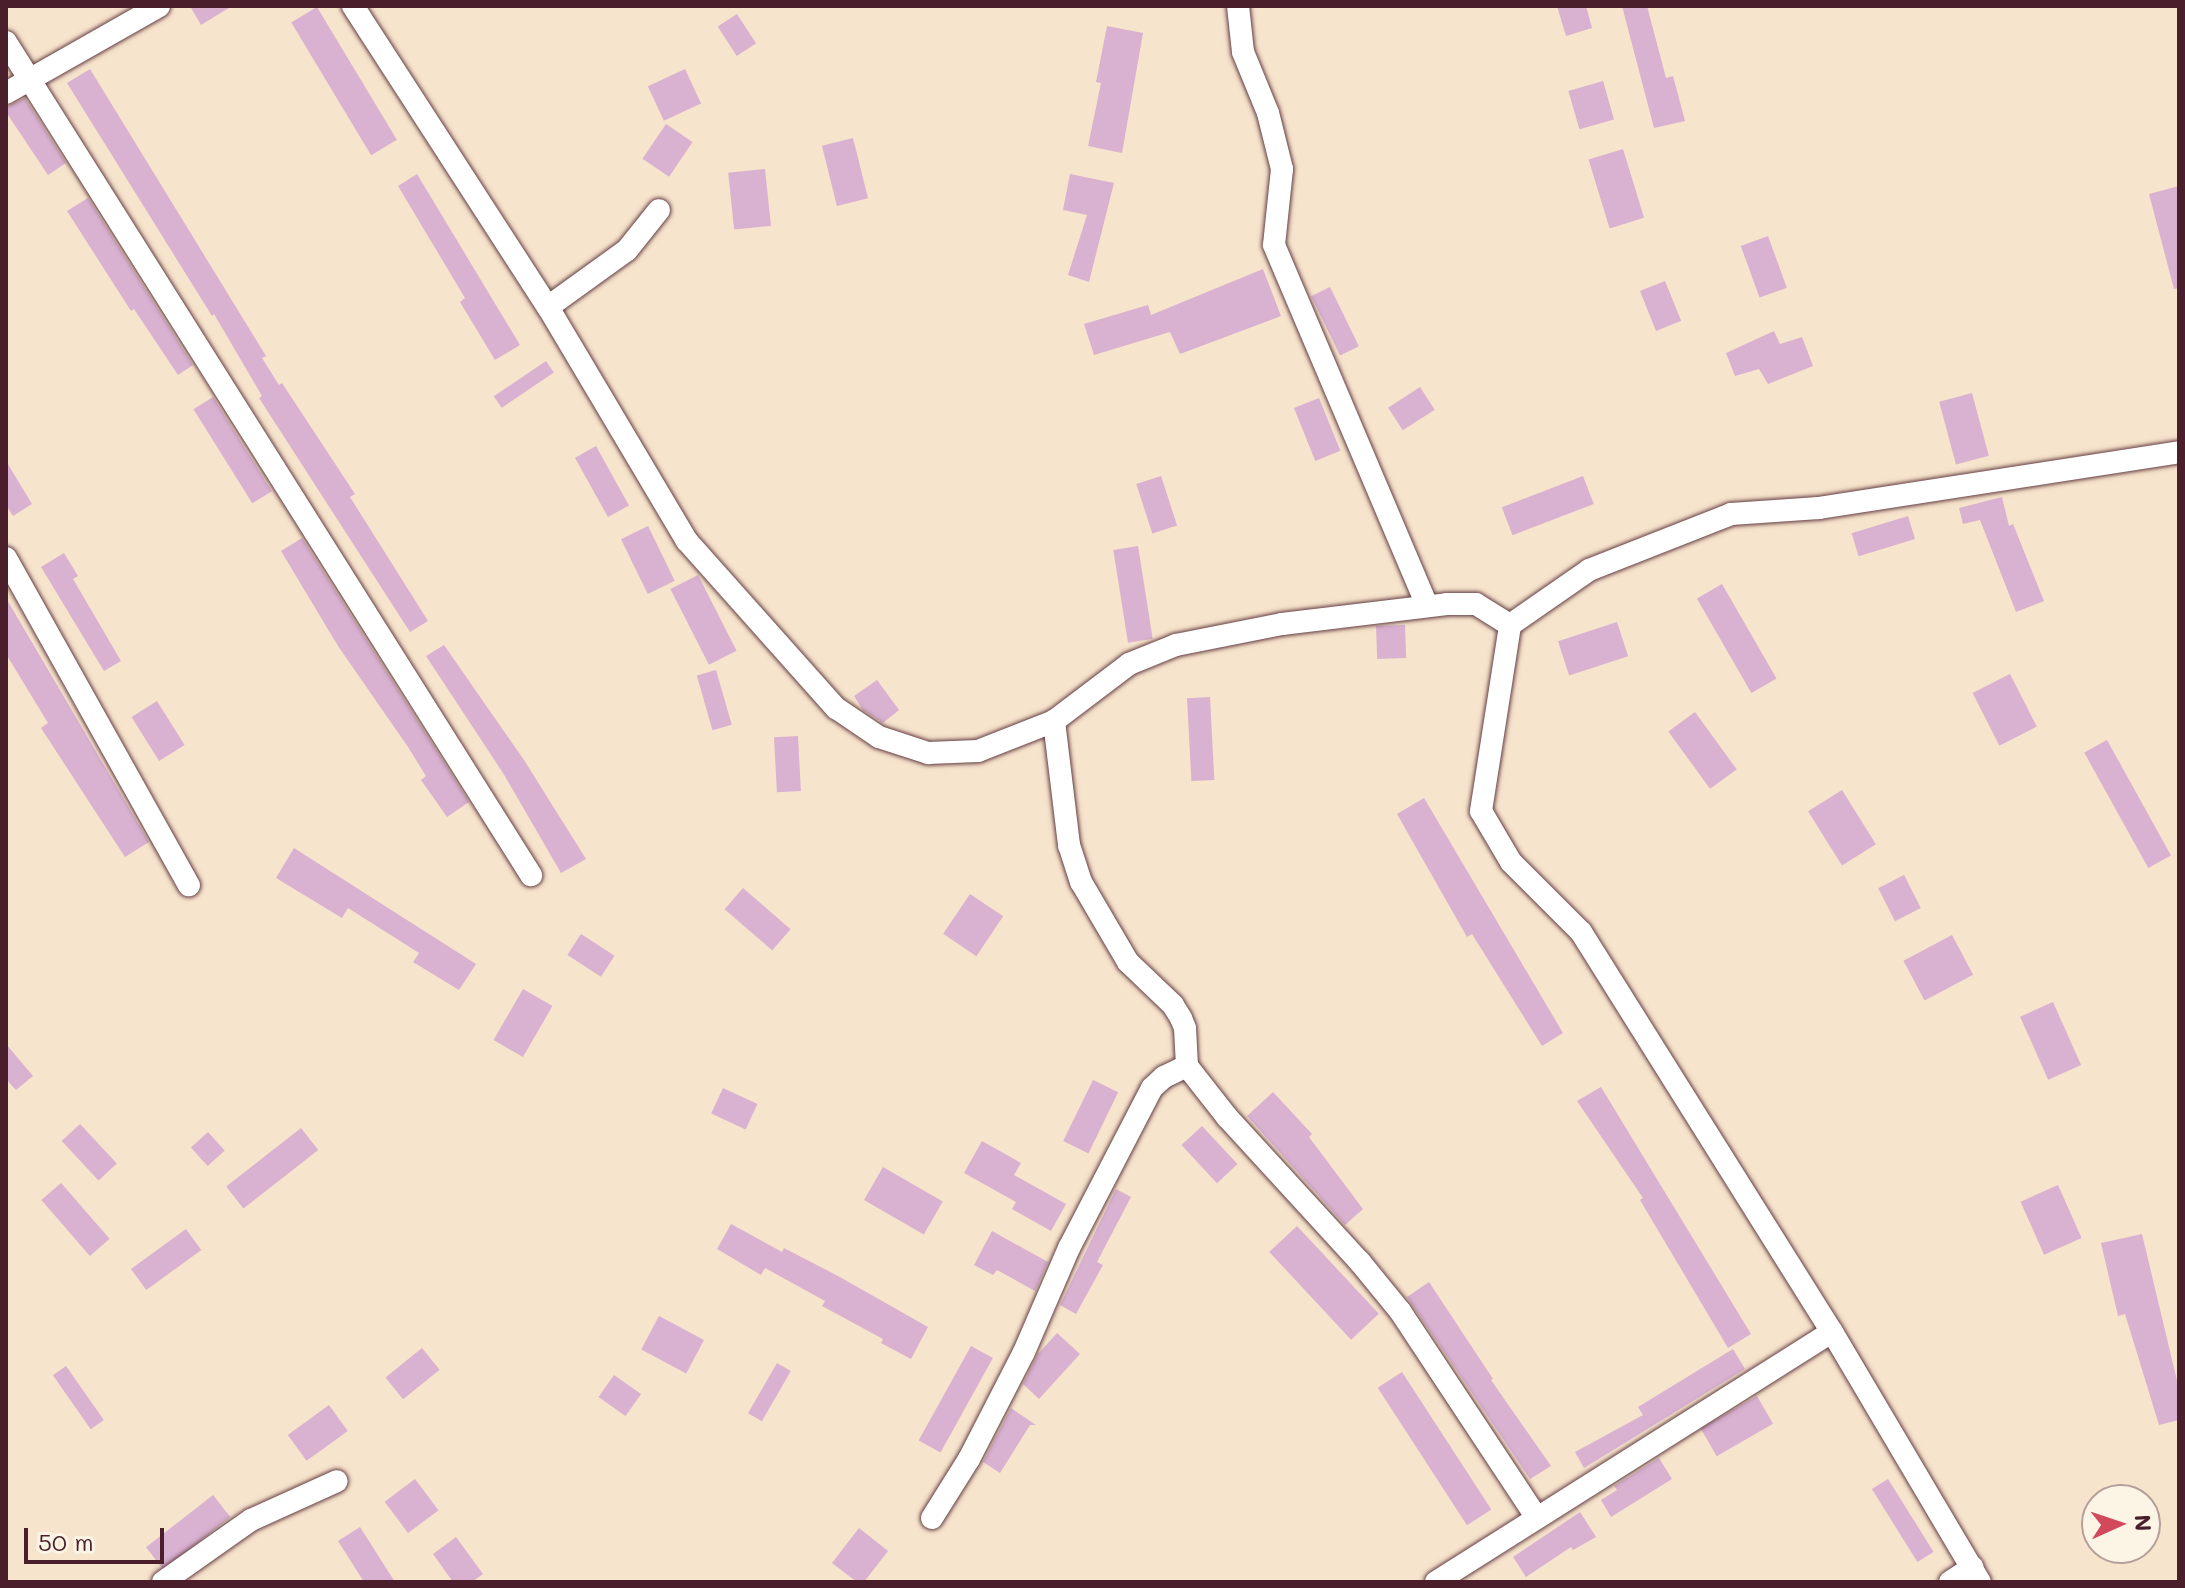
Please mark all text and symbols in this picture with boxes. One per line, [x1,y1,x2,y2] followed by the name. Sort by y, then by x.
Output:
[2081,1484,2161,1564] north arrow
[28,1512,168,1562] scale bar
[2129,1514,2158,1532] text: N
[38,1526,94,1557] text: 50 m

